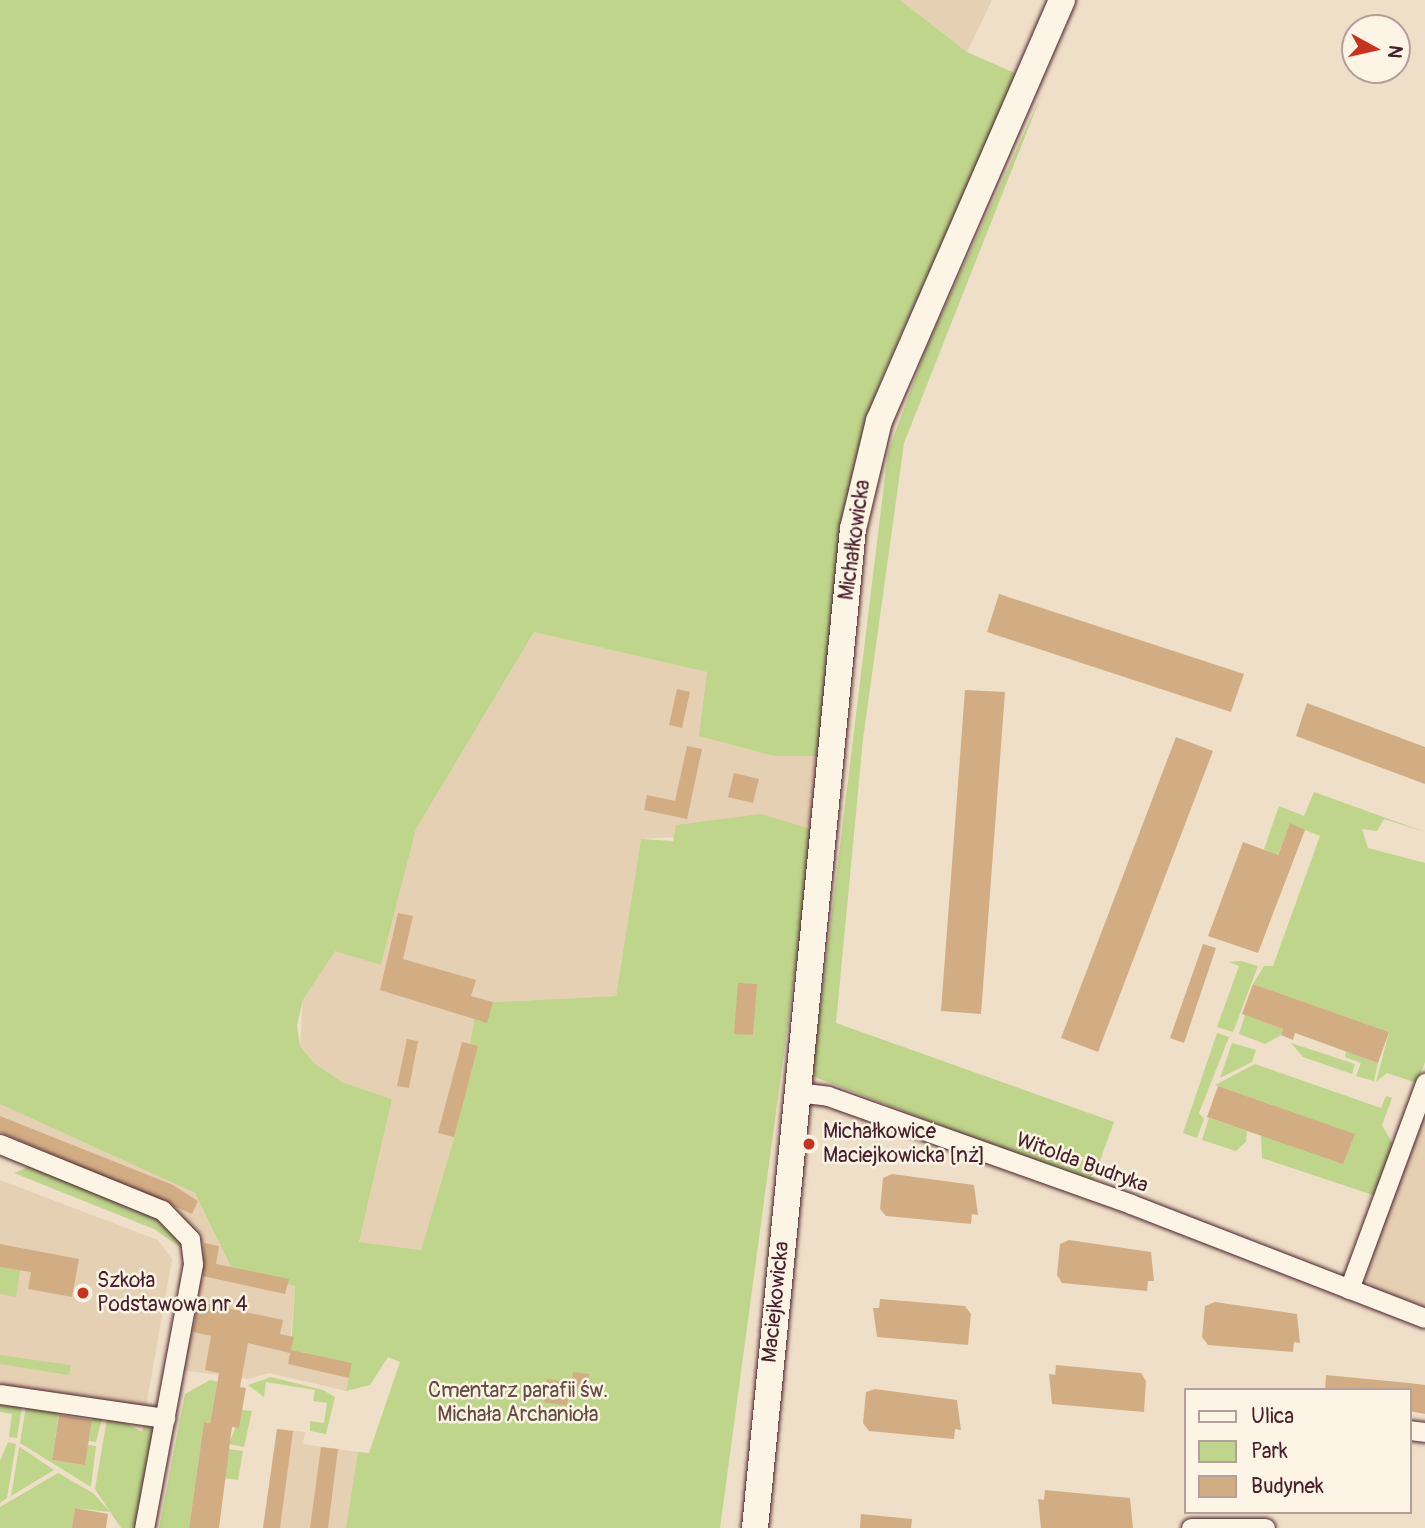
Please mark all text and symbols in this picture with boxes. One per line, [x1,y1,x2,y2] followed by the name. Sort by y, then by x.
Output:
[1341,14,1411,84] north arrow
[1382,44,1408,60] text: N
[834,478,876,602] street label: Michałkowicka
[823,1119,985,1169] place label: Michałkowice Maciejkowicka [nż]
[1013,1127,1151,1199] street label: Witolda Budryka
[801,1136,817,1152] marker: Michałkowice Maciejkowicka [nż]
[757,1240,795,1364] street label: Maciejkowicka
[97,1268,248,1318] place label: Szkoła Podstawowa nr 4
[75,1285,91,1301] marker: Szkoła Podstawowa nr 4
[428,1378,608,1428] park label: Cmentarz parafii św. Michała Archanioła
[1184,1388,1411,1514] legend
[1251,1403,1294,1430] text: Ulica
[1251,1438,1288,1465] text: Park
[1251,1473,1324,1500] text: Budynek

